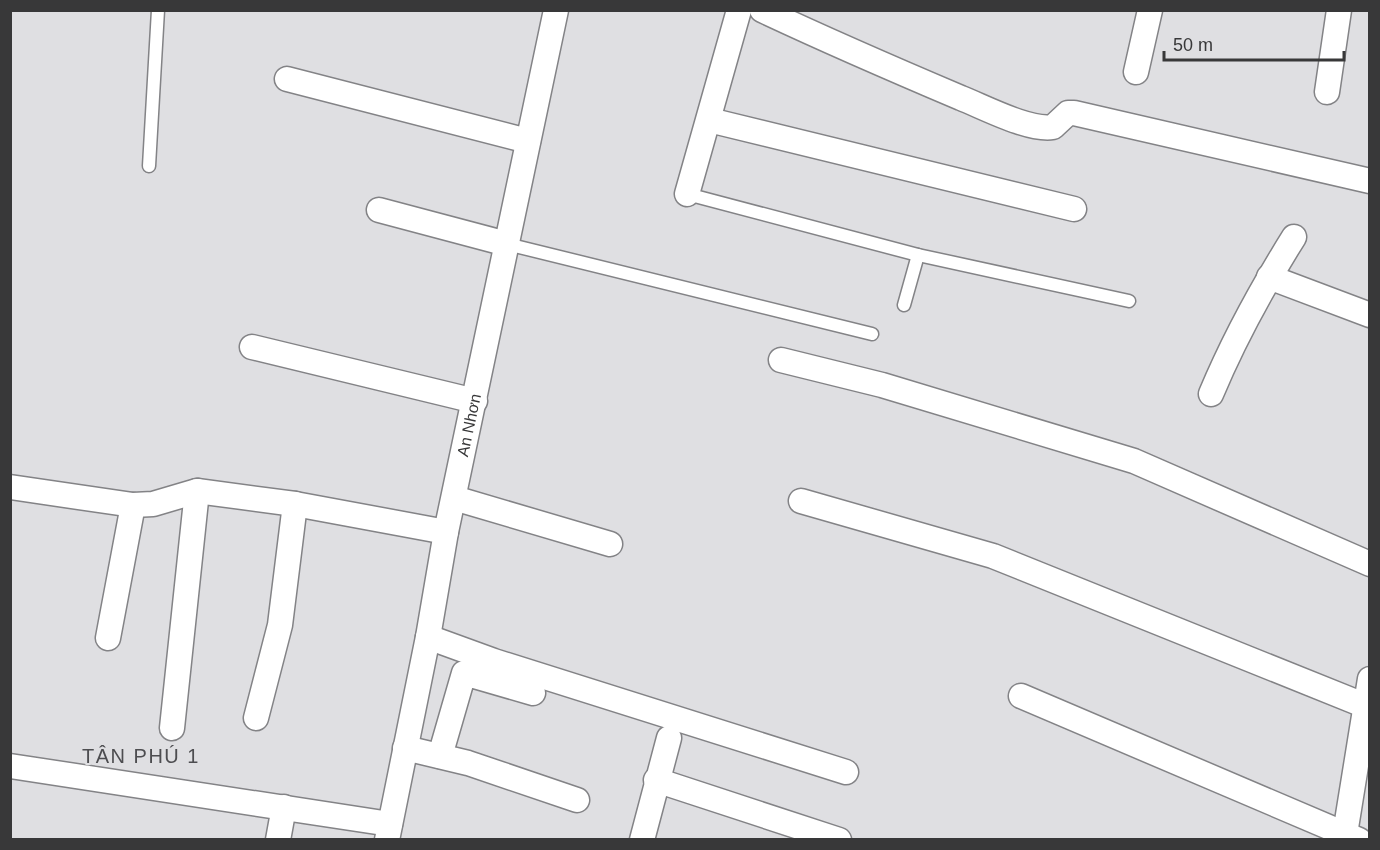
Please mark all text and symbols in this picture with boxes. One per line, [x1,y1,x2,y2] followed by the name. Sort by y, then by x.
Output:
[1164,24,1344,62] scale bar
[1173,35,1213,55] text: 50 m
[454,392,484,458] street label: An Nhơn
[82,745,200,767] district label: TÂN PHÚ 1

